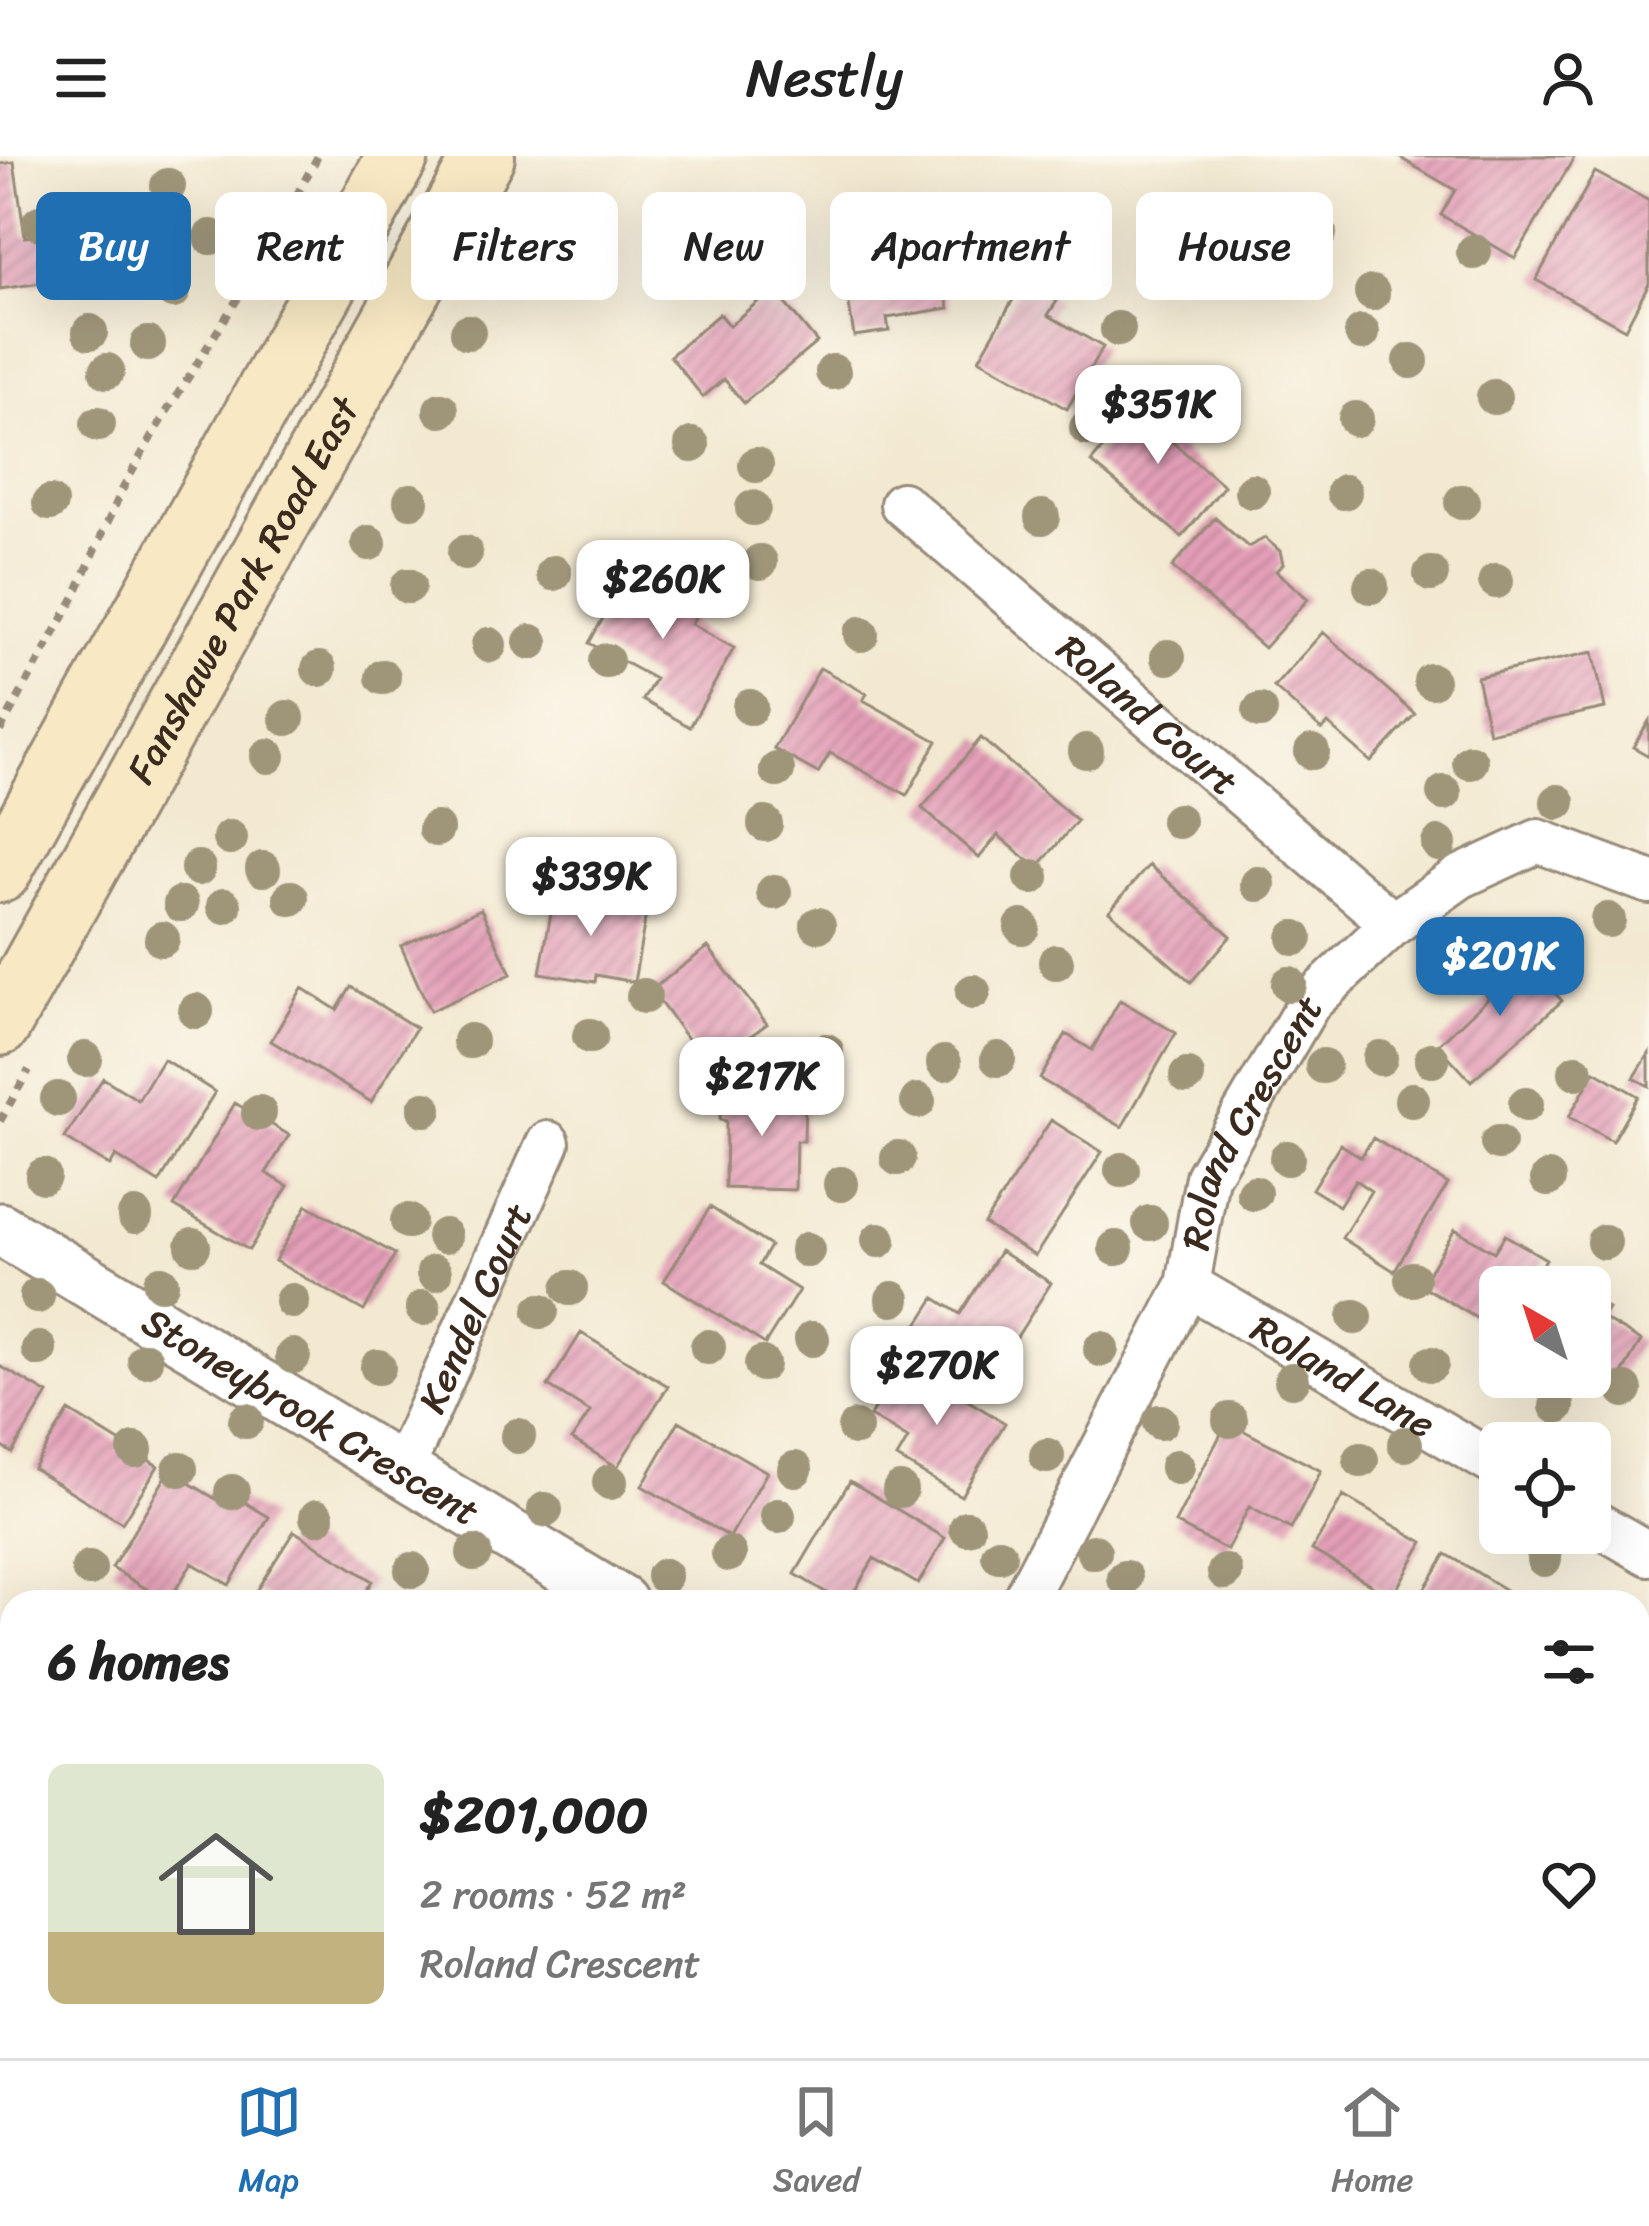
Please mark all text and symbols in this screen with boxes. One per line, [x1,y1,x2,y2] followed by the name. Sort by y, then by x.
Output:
[746,30,903,126] text: Nestly
[48,45,114,111] icon: menu
[1535,45,1601,111] icon: person
[36,192,191,300] chip: Buy
[215,192,387,300] chip: Rent
[411,192,618,300] chip: Filters
[642,192,806,300] chip: New
[830,192,1112,300] chip: Apartment
[1136,192,1333,300] chip: House
[1074,365,1242,467] pin: $351K
[1102,369,1214,438] text: $351K
[107,382,379,797] street label: Fanshawe Park Road East
[579,540,747,642] pin: $260K
[603,544,723,613] text: $260K
[1041,616,1255,814] street label: Roland Court
[507,837,675,939] pin: $339K
[533,841,649,910] text: $339K
[1416,917,1584,1019] pin: $201K
[1443,921,1557,990] text: $201K
[1161,981,1342,1255] street label: Roland Crescent
[678,1037,846,1139] pin: $217K
[706,1041,818,1110] text: $217K
[398,1191,552,1424] street label: Kendel Court
[1479,1266,1611,1398] north arrow
[1479,1266,1611,1554] map controls
[128,1288,494,1545] street label: Stoneybrook Crescent
[1237,1295,1449,1457] street label: Roland Lane
[853,1326,1021,1428] pin: $270K
[877,1330,997,1399] text: $270K
[1479,1422,1611,1554] button: locate
[48,1617,229,1707] text: 6 homes
[1536,1629,1602,1695] icon: filters
[420,1770,648,1860] text: $201,000
[144,1812,288,1956] icon: home
[1536,1851,1602,1917] icon: heart
[420,1860,687,1929] text: 2 rooms · 52 m²
[420,1929,701,1998] text: Roland Crescent
[236,2079,302,2209] tab: Map
[773,2079,860,2209] tab: Saved
[1331,2079,1413,2209] tab: Home

